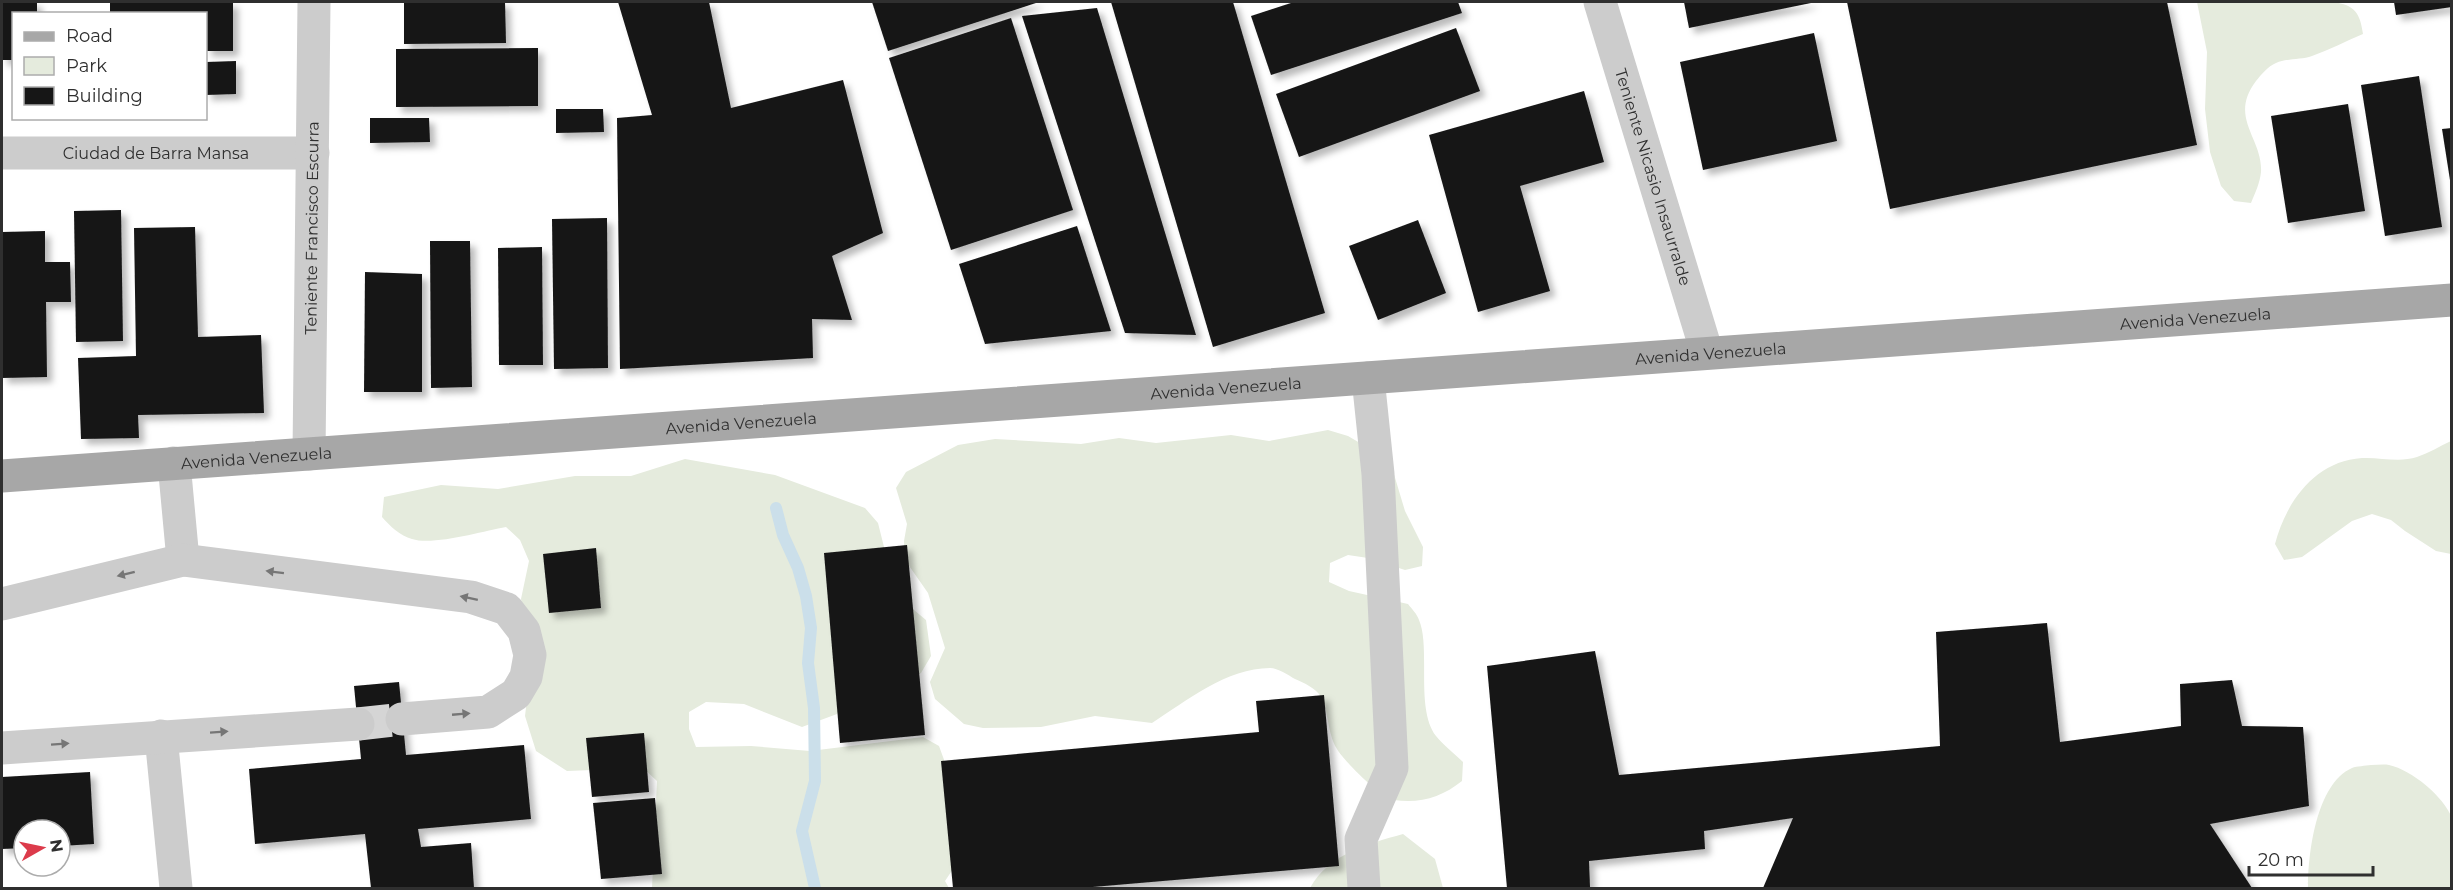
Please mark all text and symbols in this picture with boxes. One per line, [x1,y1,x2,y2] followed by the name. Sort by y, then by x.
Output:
[12,12,207,120] legend
[66,25,113,47] text: Road
[66,55,107,77] text: Park
[1611,66,1695,288] street label: Teniente Nicasio Insaurralde
[66,85,143,107] text: Building
[301,121,322,335] street label: Teniente Francisco Escurra
[63,144,249,163] street label: Ciudad de Barra Mansa
[2119,304,2272,333] street label: Avenida Venezuela
[1634,338,1787,368] street label: Avenida Venezuela
[1150,373,1302,403] street label: Avenida Venezuela
[665,408,817,438] street label: Avenida Venezuela
[180,443,333,473] street label: Avenida Venezuela
[266,567,285,576] one-way arrow
[117,569,136,579] one-way arrow
[459,593,478,602] one-way arrow
[451,709,470,719] one-way arrow
[210,728,229,737] one-way arrow
[50,739,69,749] one-way arrow
[12,818,72,878] north arrow
[46,838,67,854] text: N
[2249,839,2374,877] scale bar
[2258,849,2304,871] text: 20 m

